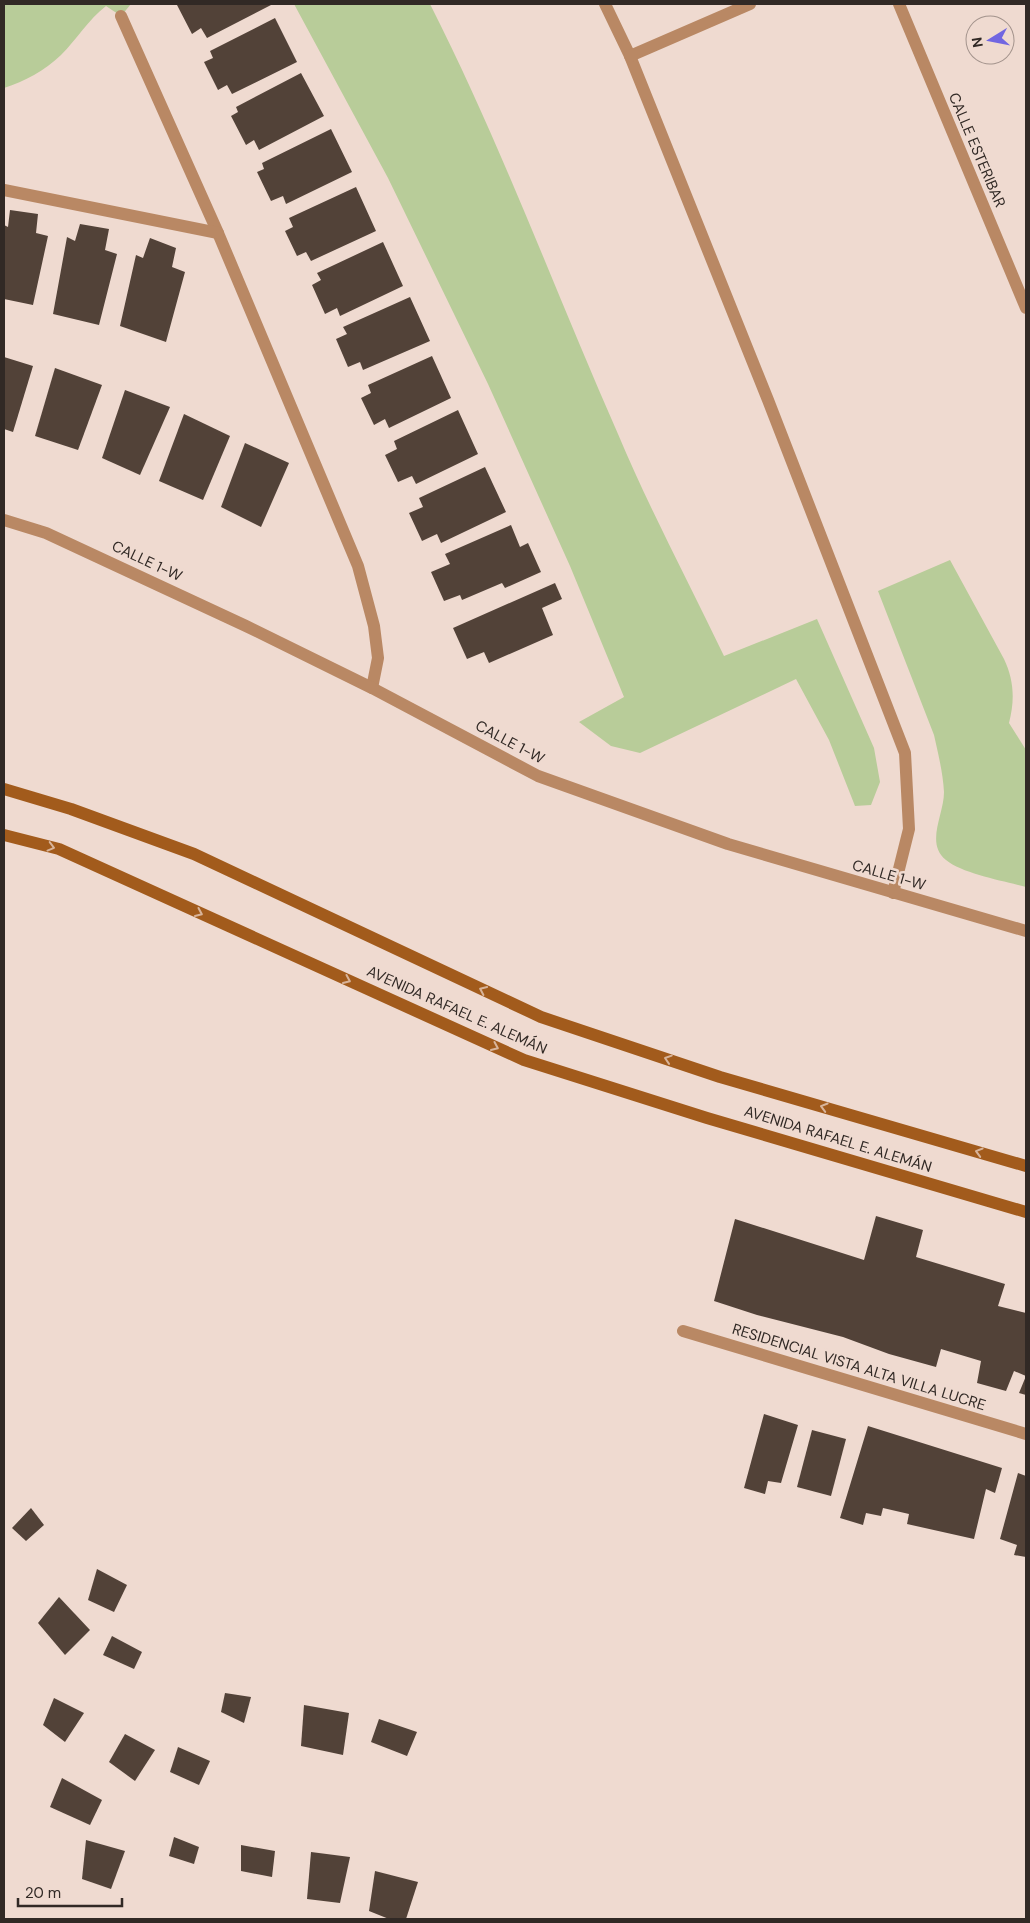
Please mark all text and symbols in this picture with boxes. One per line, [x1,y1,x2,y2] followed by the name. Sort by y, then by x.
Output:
[965,15,1015,65] north arrow
[967,36,987,49] text: N
[944,90,1010,210] street label: CALLE ESTERIBAR
[109,536,186,586] street label: CALLE 1-W
[472,715,548,769] street label: CALLE 1-W
[46,841,55,852] one-way arrow
[850,855,928,895] street label: CALLE 1-W
[194,907,203,918] one-way arrow
[364,961,550,1059] street label: AVENIDA RAFAEL E. ALEMÁN
[342,974,351,984] one-way arrow
[480,986,489,996] one-way arrow
[490,1041,499,1051] one-way arrow
[664,1055,673,1065] one-way arrow
[742,1101,934,1177] street label: AVENIDA RAFAEL E. ALEMÁN
[820,1102,828,1112] one-way arrow
[976,1148,984,1158] one-way arrow
[730,1319,988,1415] street label: RESIDENCIAL VISTA ALTA VILLA LUCRE
[18,1876,121,1908] scale bar
[25,1883,61,1903] text: 20 m

